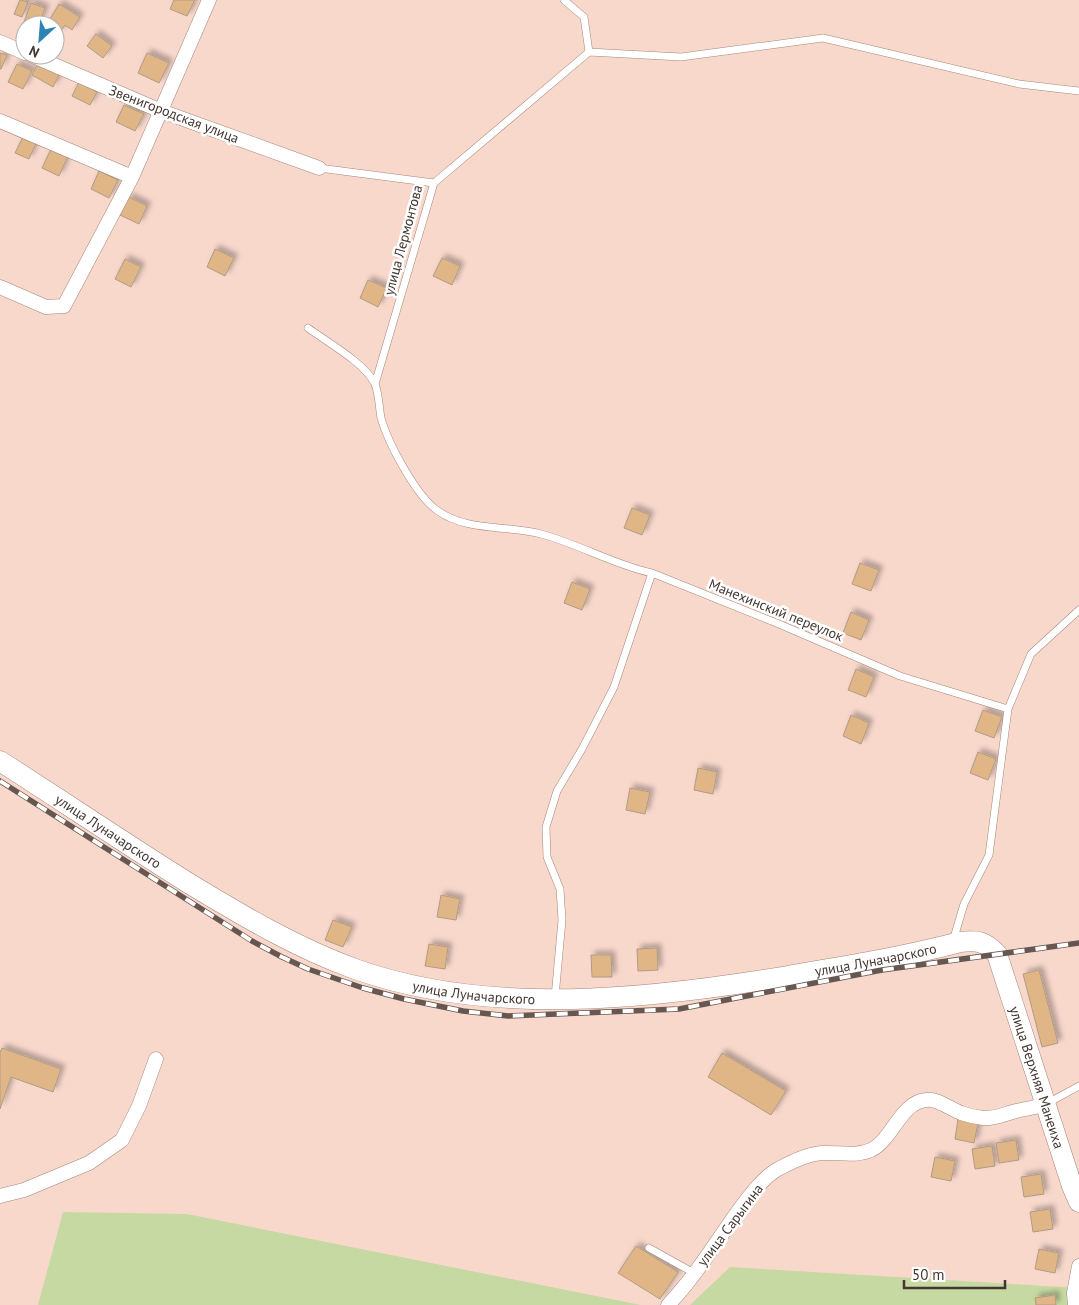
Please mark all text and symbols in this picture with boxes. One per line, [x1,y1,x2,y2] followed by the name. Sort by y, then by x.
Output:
[15,15,65,65] north arrow
[26,42,42,62] text: N
[106,81,242,147] street label: Звенигородская улица
[380,183,426,297] street label: улица Лермонтова
[706,575,846,645] street label: Манехинский переулок
[52,790,165,872] street label: улица Луначарского
[813,939,938,980] street label: улица Луначарского
[411,977,535,1008] street label: улица Луначарского
[1006,1004,1068,1151] street label: улица Верхняя Манеиха
[693,1180,767,1270] street label: улица Сарыгина
[904,1258,1005,1290] scale bar
[912,1265,945,1284] text: 50 m

